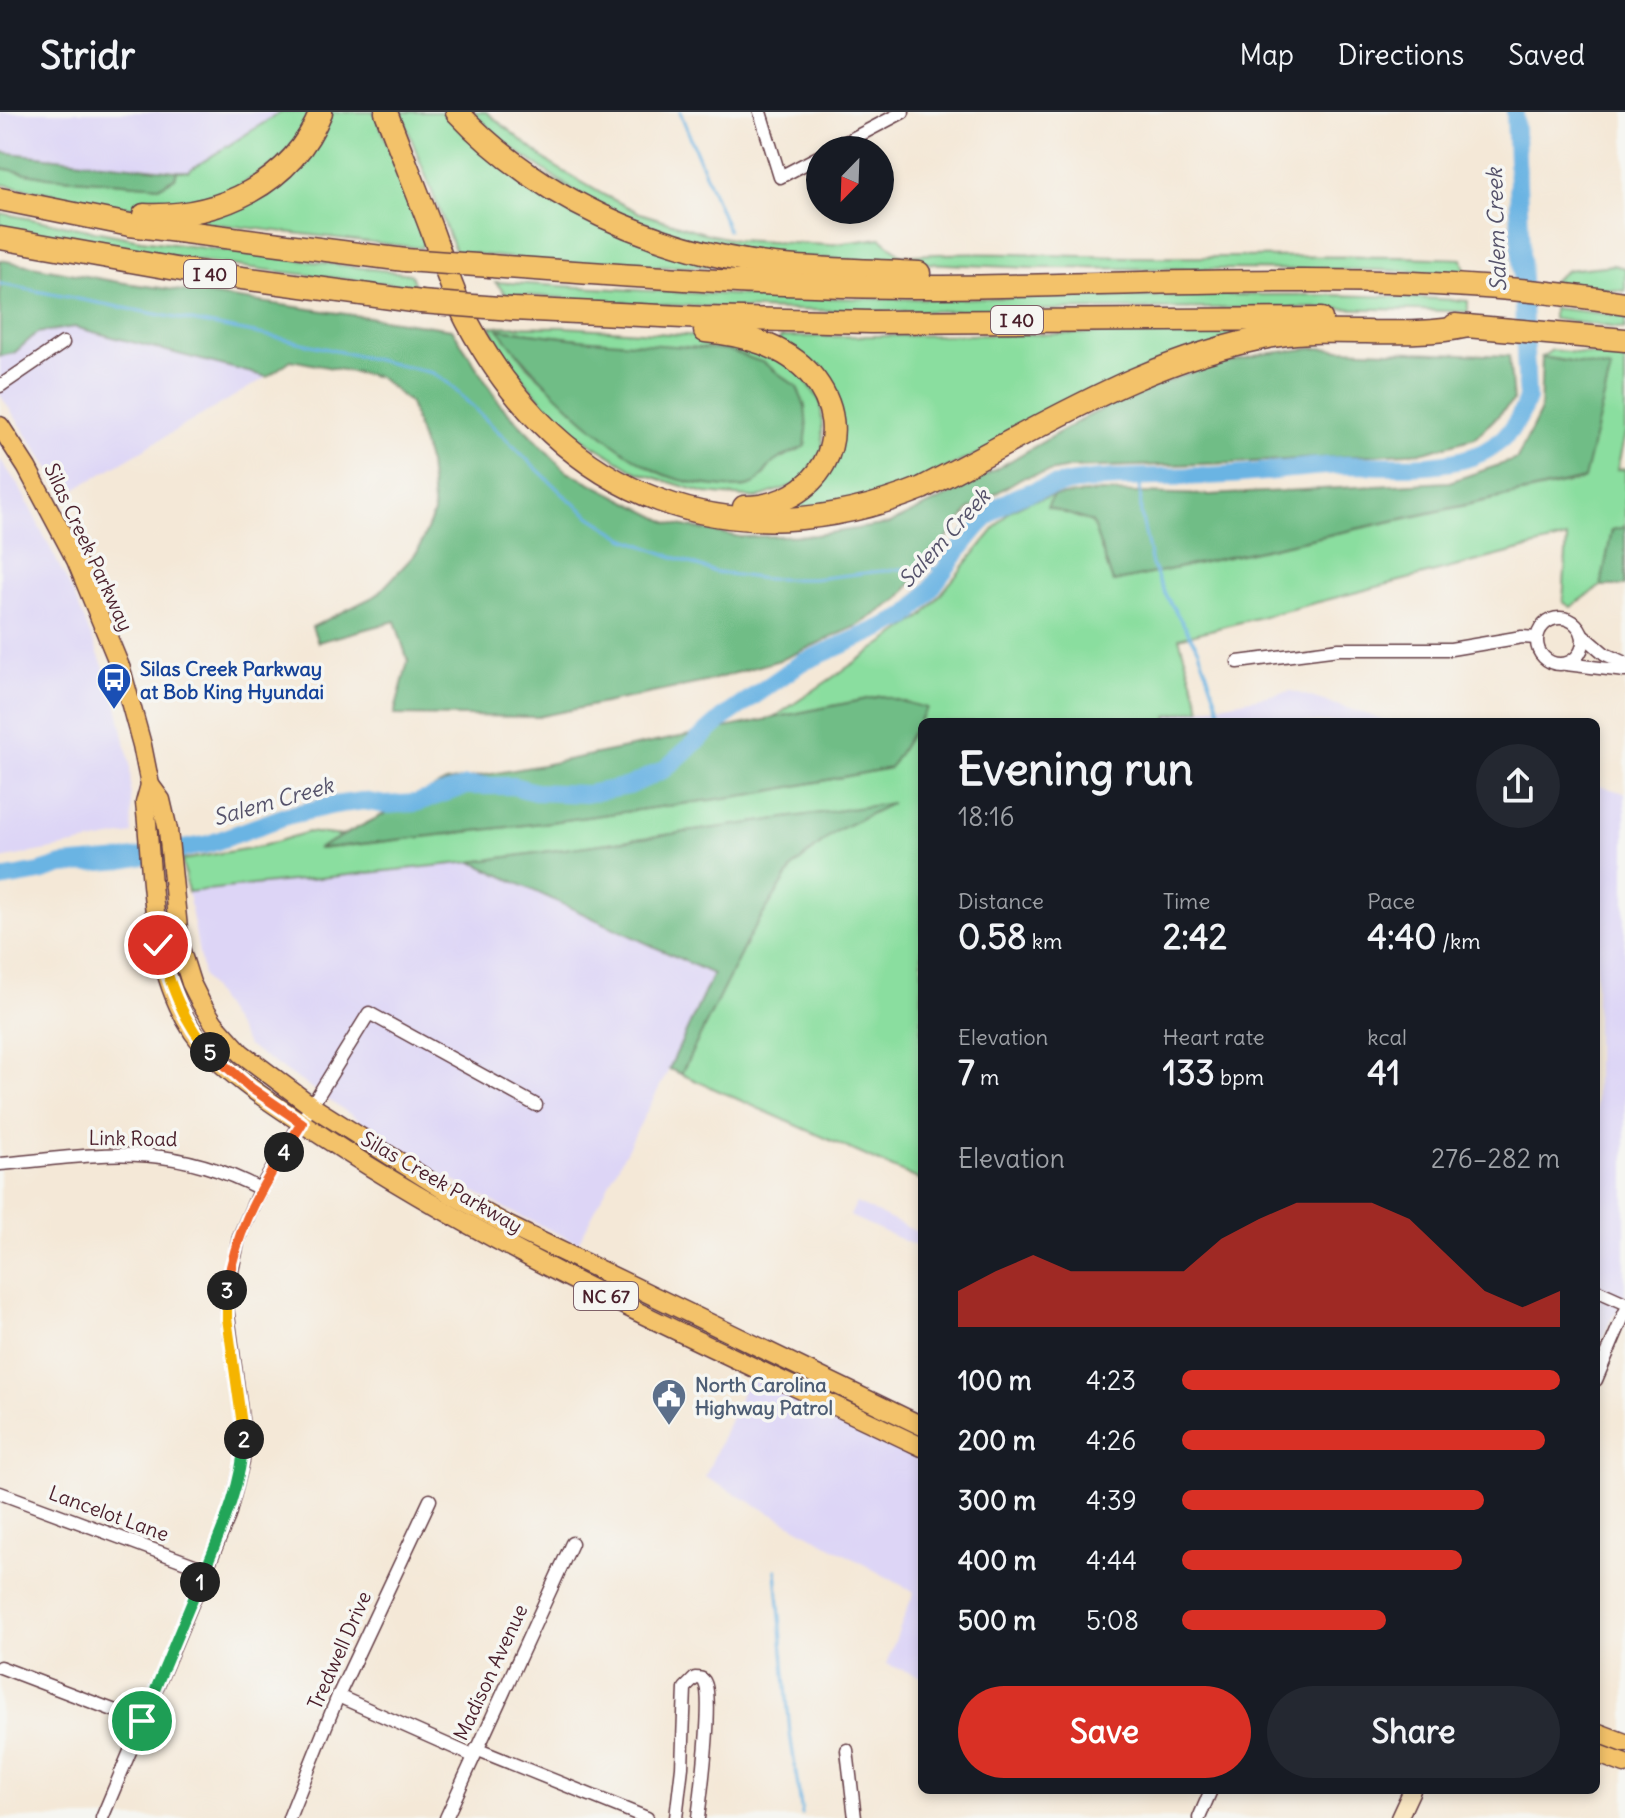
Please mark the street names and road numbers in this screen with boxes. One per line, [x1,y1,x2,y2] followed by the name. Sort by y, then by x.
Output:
[184,260,236,288] road number: I 40
[991,306,1043,334] road number: I 40
[39,459,139,635] street label: Silas Creek Parkway
[88,1125,178,1151] street label: Link Road
[357,1126,527,1238] street label: Silas Creek Parkway
[574,1282,638,1310] road number: NC 67
[46,1480,172,1546] street label: Lancelot Lane
[302,1587,376,1713] street label: Tredwell Drive
[448,1600,532,1744] street label: Madison Avenue

